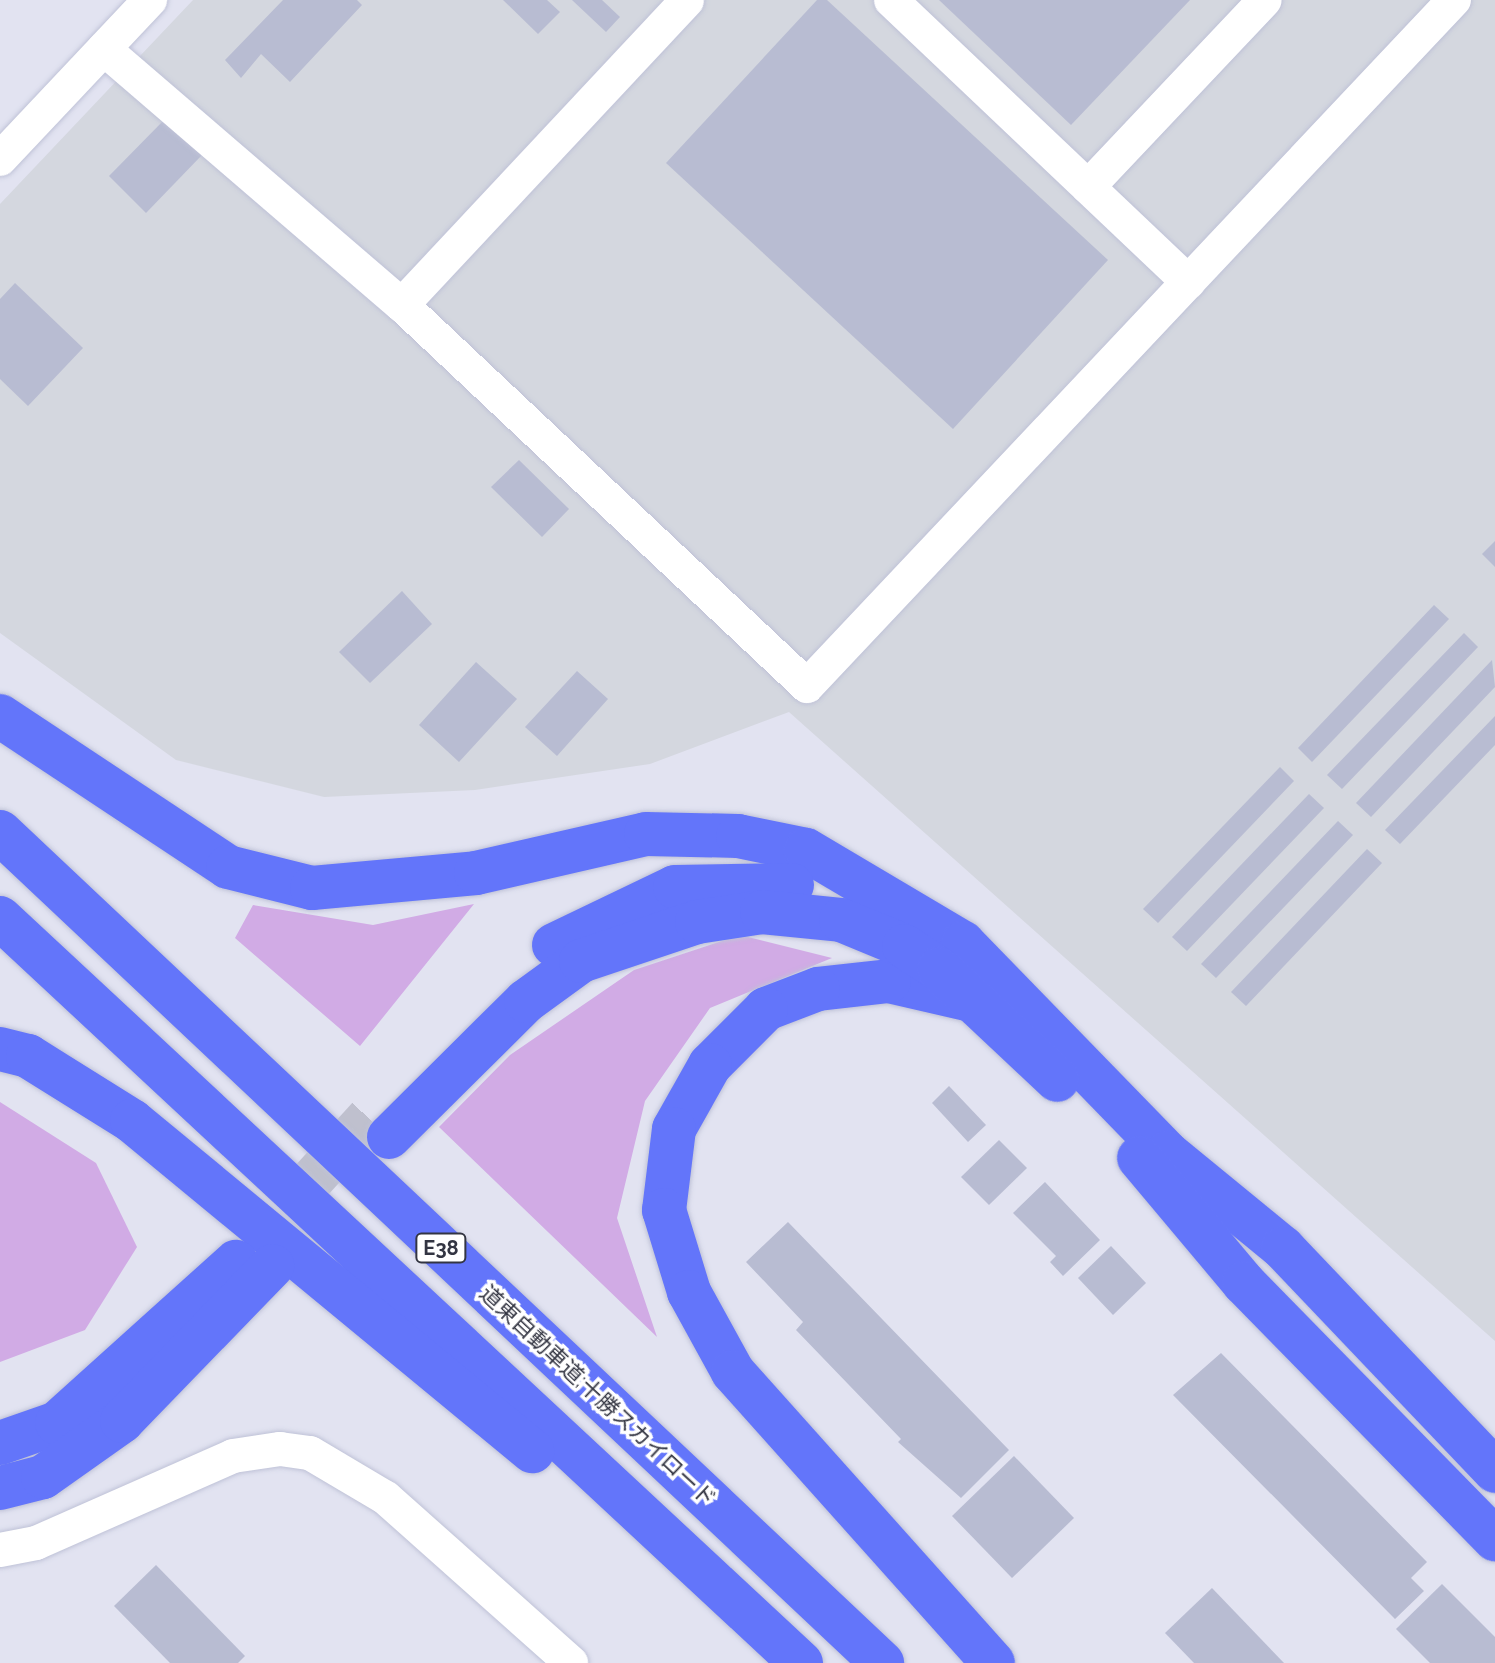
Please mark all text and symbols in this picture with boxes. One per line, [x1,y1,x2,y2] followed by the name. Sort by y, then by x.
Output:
[415,1232,467,1264] road number: E38
[475,1280,721,1512] street label: 道東自動車道;十勝スカイロード

